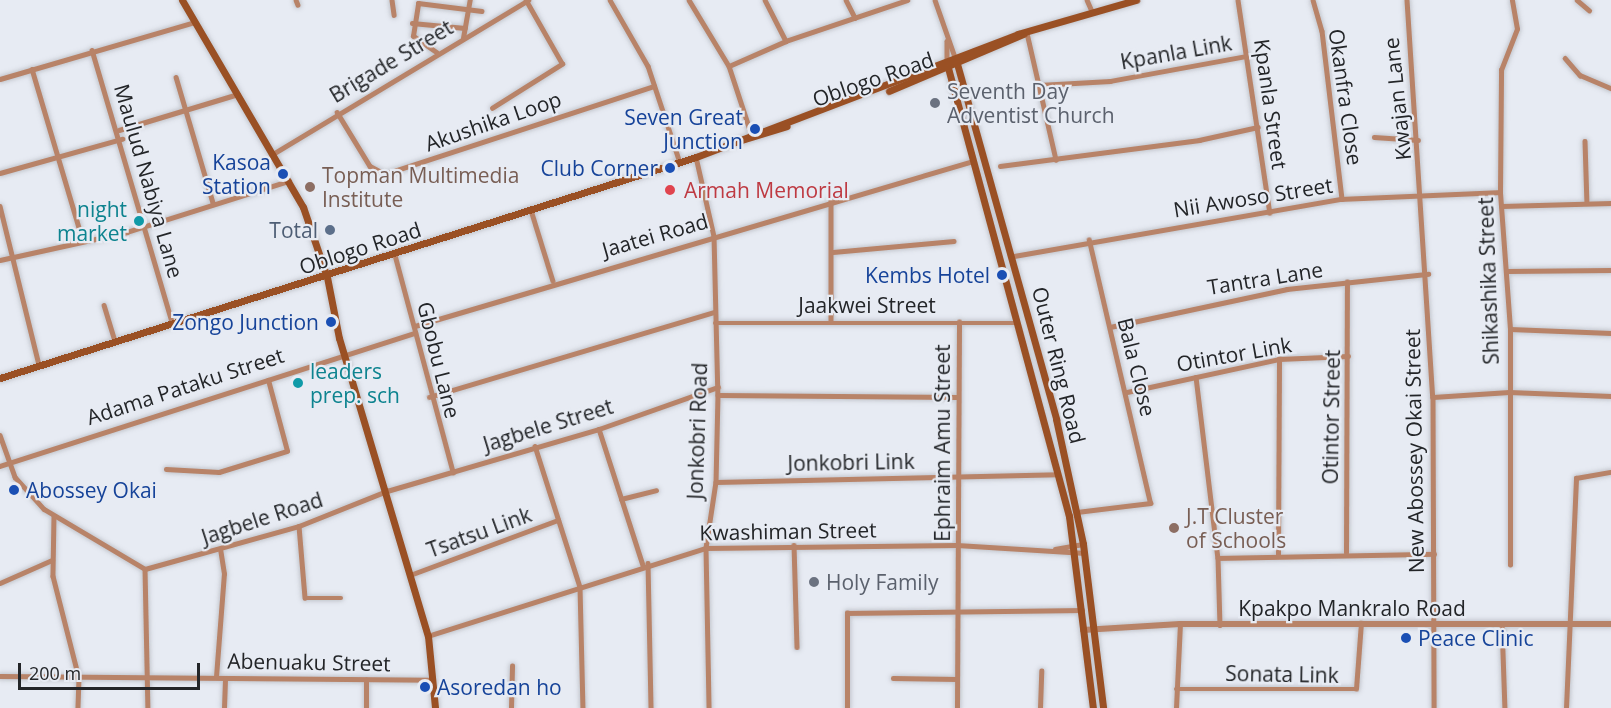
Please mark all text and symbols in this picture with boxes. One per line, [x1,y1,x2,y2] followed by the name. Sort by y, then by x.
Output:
[325,14,457,108] street label: Brigade Street
[1324,27,1368,167] street label: Okanfra Close
[1118,30,1234,74] street label: Kpanla Link
[1378,36,1416,162] street label: Kwajan Lane
[1249,37,1293,171] street label: Kpanla Street
[809,46,937,112] street label: Oblogo Road
[947,78,1115,128] place label: Seventh Day Adventist Church
[109,81,189,281] street label: Maulud Nabiya Lane
[421,86,565,156] street label: Akushika Loop
[928,96,942,110] marker: Seventh Day Adventist Church
[624,104,743,154] place label: Seven Great Junction
[748,122,762,136] marker: Seven Great Junction
[202,149,271,199] place label: Kasoa Station
[541,155,658,181] place label: Club Corner
[663,161,677,175] marker: Club Corner
[322,162,519,212] place label: Topman Multimedia Institute
[276,167,290,181] marker: Kasoa Station
[1172,172,1334,222] street label: Nii Awoso Street
[684,177,849,203] place label: Armah Memorial
[303,180,317,194] marker: Topman Multimedia Institute
[661,181,679,199] marker: Armah Memorial
[57,196,127,246] place label: night market
[1472,197,1504,365] street label: Shikashika Street
[599,208,711,262] street label: Jaatei Road
[132,214,146,228] marker: night market
[296,216,424,280] street label: Oblogo Road
[269,217,318,243] place label: Total
[323,223,337,237] marker: Total
[1205,256,1325,300] street label: Tantra Lane
[865,262,990,288] place label: Kembs Hotel
[995,268,1009,282] marker: Kembs Hotel
[1027,284,1091,446] street label: Outer Ring Road
[798,292,936,318] street label: Jaakwei Street
[412,299,466,421] street label: Gbobu Lane
[172,309,319,335] place label: Zongo Junction
[324,315,338,329] marker: Zongo Junction
[1113,315,1161,419] street label: Bala Close
[1399,329,1429,573] street label: New Abossey Okai Street
[1175,331,1293,377] street label: Otintor Link
[83,342,287,430] street label: Adama Pataku Street
[929,344,955,542] street label: Ephraim Amu Street
[1317,349,1345,485] street label: Otintor Street
[310,358,400,408] place label: leaders prep. sch
[682,362,712,500] street label: Jonkobri Road
[291,376,305,390] marker: leaders prep. sch
[480,393,616,457] street label: Jagbele Street
[787,448,915,476] street label: Jonkobri Link
[26,477,157,503] place label: Abossey Okai
[7,483,21,497] marker: Abossey Okai
[198,487,326,549] street label: Jagbele Road
[423,501,535,563] street label: Tsatsu Link
[1186,503,1286,553] place label: J.T Cluster of Schools
[699,517,877,545] street label: Kwashiman Street
[1167,521,1181,535] marker: J.T Cluster of Schools
[826,569,938,595] place label: Holy Family
[807,575,821,589] marker: Holy Family
[1238,595,1466,621] street label: Kpakpo Mankralo Road
[1418,625,1533,651] place label: Peace Clinic
[1399,631,1413,645] marker: Peace Clinic
[227,648,391,676] street label: Abenuaku Street
[21,651,202,689] scale bar
[1225,660,1339,688] street label: Sonata Link
[29,661,81,685] text: 200 m
[437,674,562,700] place label: Asoredan ho
[418,680,432,694] marker: Asoredan ho

